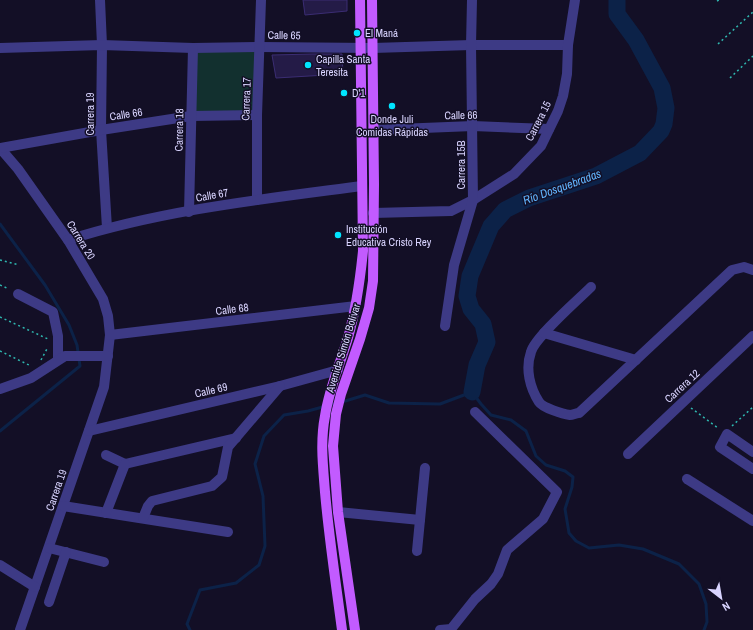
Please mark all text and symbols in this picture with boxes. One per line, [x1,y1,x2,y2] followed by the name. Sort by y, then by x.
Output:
[365,26,398,40] place label: El Maná
[267,28,301,42] street label: Calle 65
[352,28,362,38] marker: El Maná
[316,52,370,79] place label: Capilla Santa Teresita
[303,60,313,70] marker: Capilla Santa Teresita
[238,77,254,121] street label: Carrera 17
[352,86,365,100] place label: D'1
[339,88,349,98] marker: D'1
[83,92,97,136] street label: Carrera 19
[522,99,554,143] street label: Carrera 15
[387,101,397,111] marker: Donde Juli Comidas Rápidas
[109,104,143,124] street label: Calle 66
[172,108,186,152] street label: Carrera 18
[444,108,478,122] street label: Calle 66
[356,112,429,139] place label: Donde Juli Comidas Rápidas
[454,140,468,190] street label: Carrera 15B
[521,165,603,209] water label: Río Dosquebradas
[194,185,230,205] street label: Calle 67
[64,218,98,262] street label: Carrera 20
[346,222,432,249] place label: Institución Educativa Cristo Rey
[333,230,343,240] marker: Institución Educativa Cristo Rey
[215,300,249,318] street label: Calle 68
[323,302,363,395] street label: Avenida Simón Bolívar
[661,366,703,406] street label: Carrera 12
[193,379,229,401] street label: Calle 69
[42,467,70,513] street label: Carrera 19
[701,578,741,618] north arrow
[720,599,733,614] text: N

